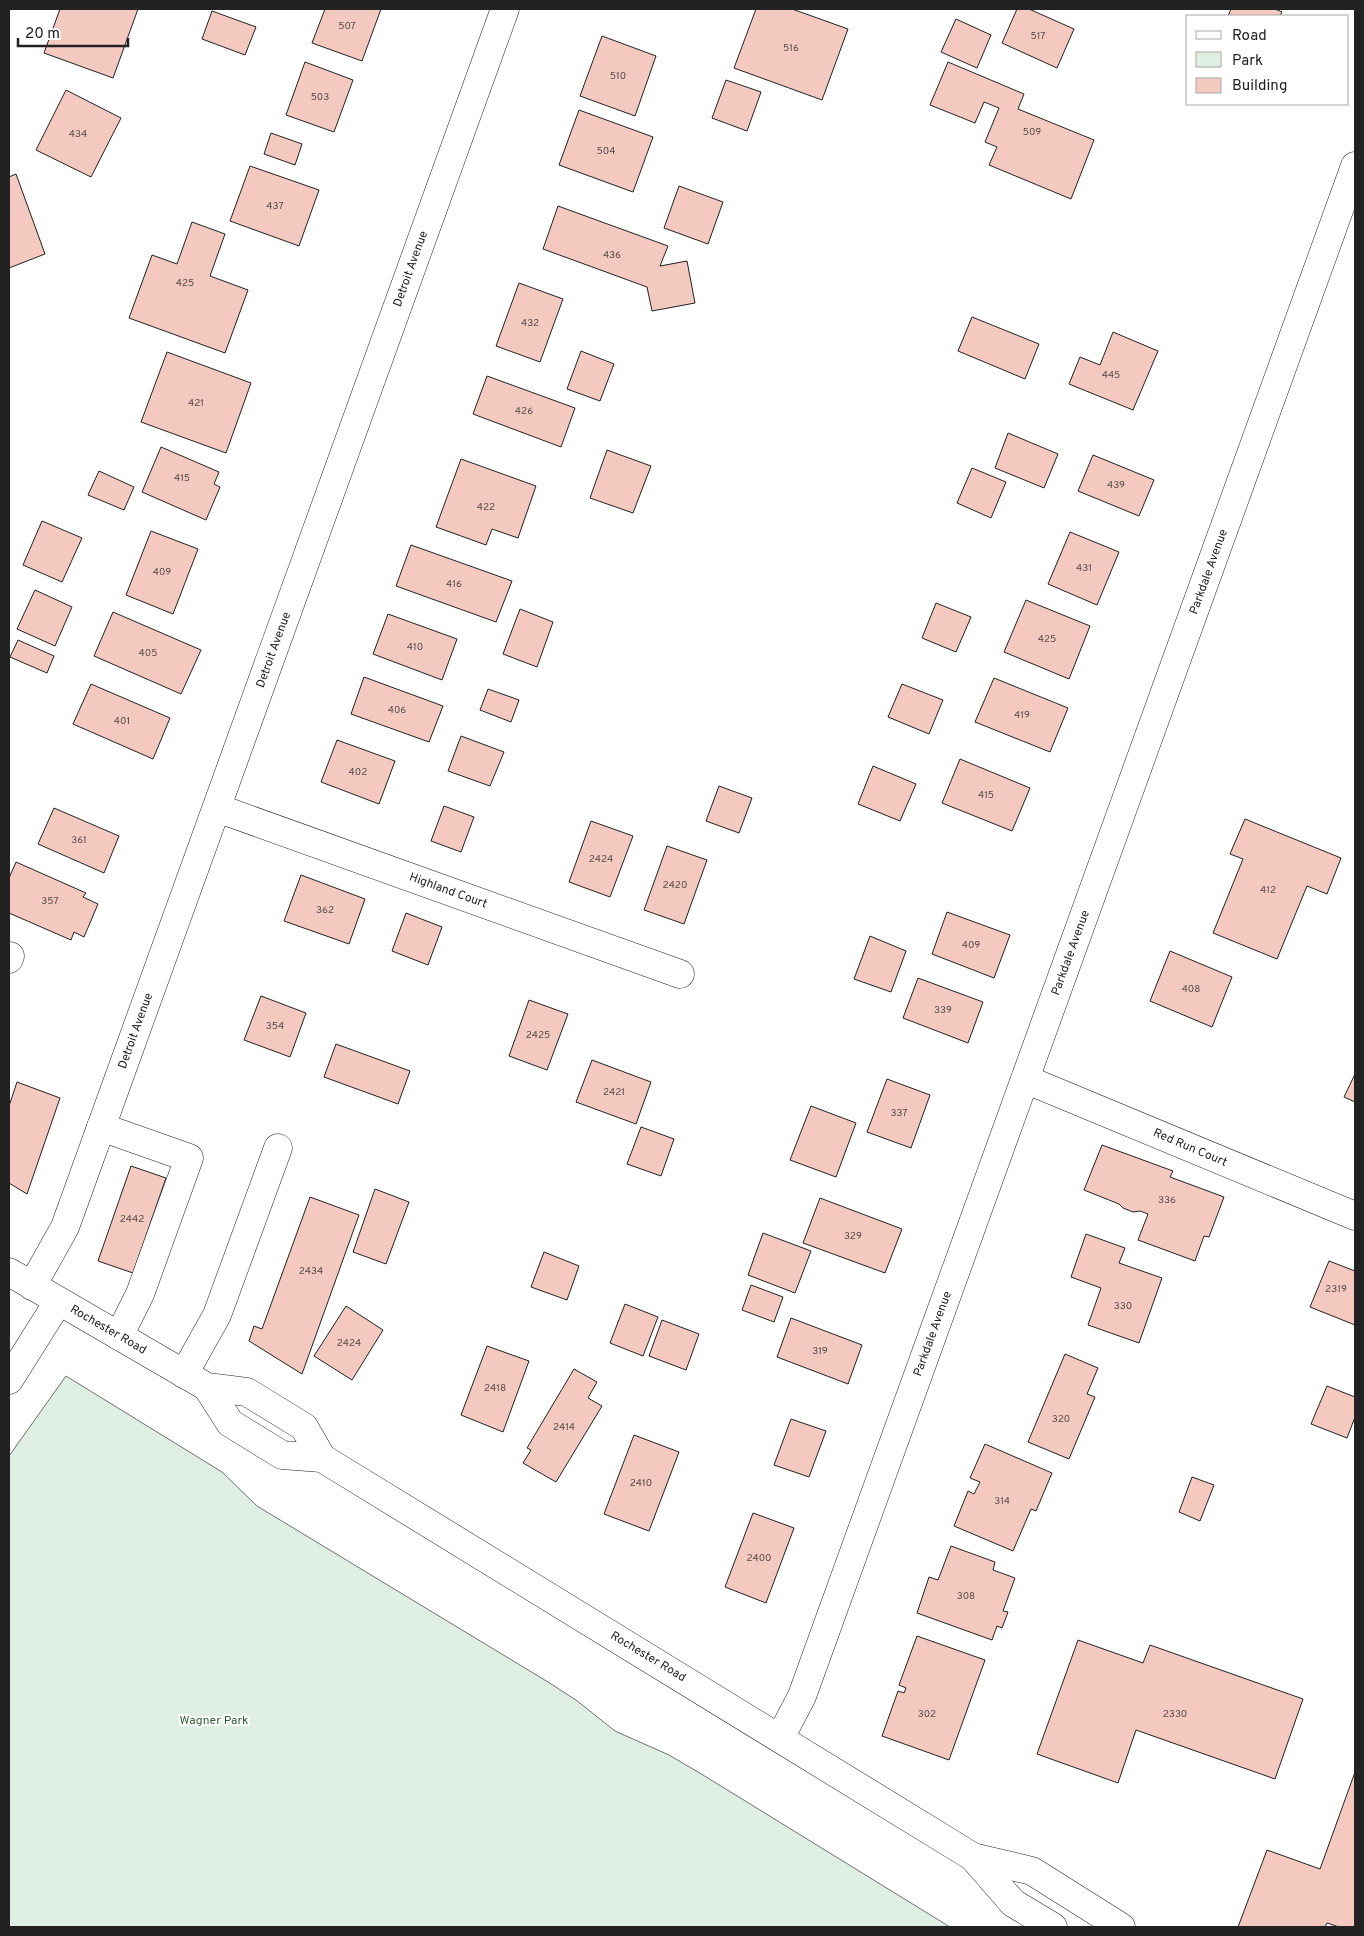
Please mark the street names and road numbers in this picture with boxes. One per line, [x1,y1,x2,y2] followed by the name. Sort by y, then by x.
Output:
[390,229,432,309] street label: Detroit Avenue
[1186,527,1232,617] street label: Parkdale Avenue
[253,610,295,690] street label: Detroit Avenue
[407,869,489,913] street label: Highland Court
[1048,908,1094,998] street label: Parkdale Avenue
[115,991,157,1071] street label: Detroit Avenue
[1151,1125,1229,1171] street label: Red Run Court
[910,1289,956,1379] street label: Parkdale Avenue
[67,1302,149,1358] street label: Rochester Road
[607,1628,689,1686] street label: Rochester Road

